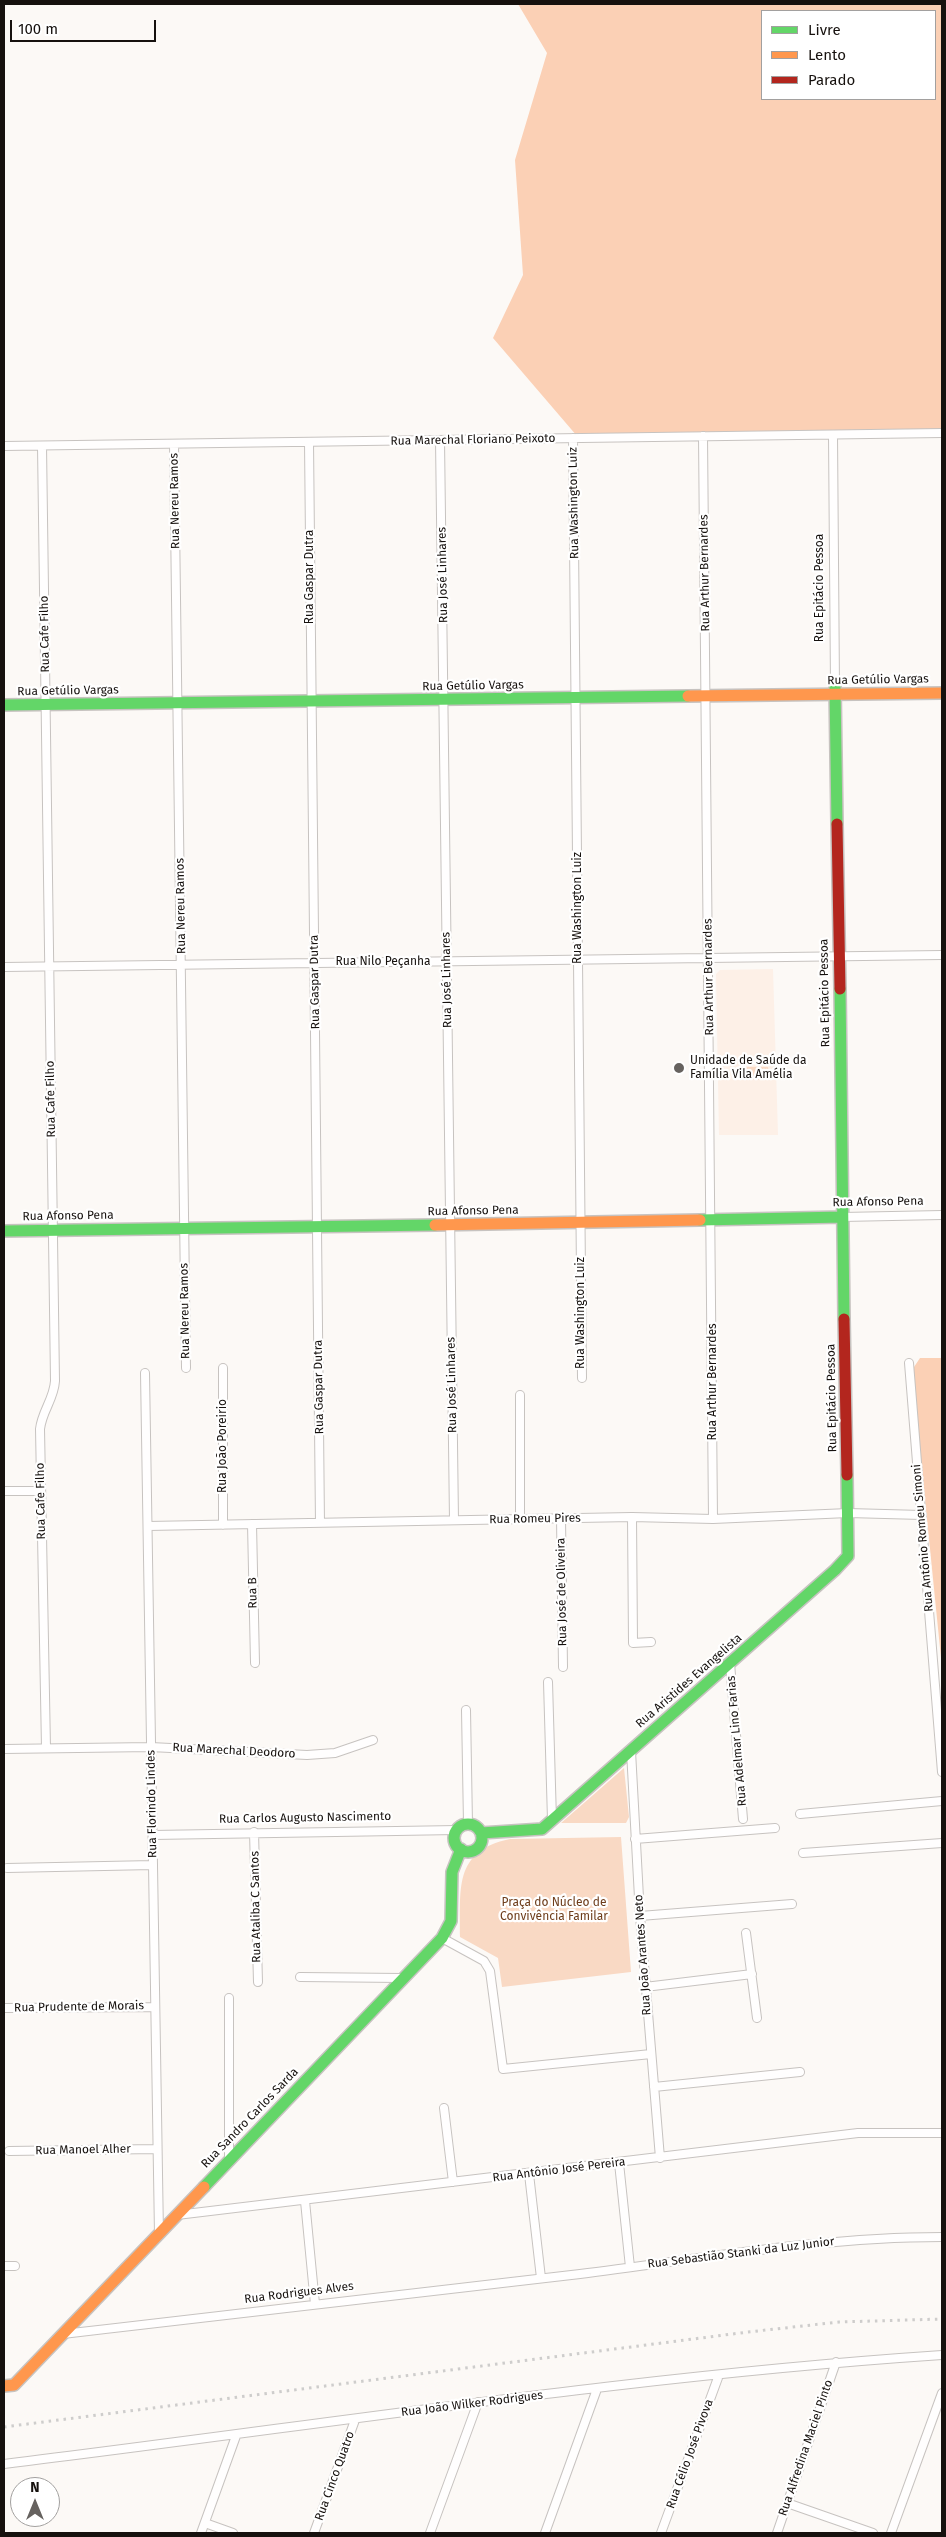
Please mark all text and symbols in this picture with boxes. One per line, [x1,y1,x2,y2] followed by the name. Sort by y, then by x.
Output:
[12,10,159,42] scale bar
[761,10,936,100] legend
[18,20,58,38] text: 100 m
[808,21,841,39] text: Livre
[808,46,846,64] text: Lento
[808,71,855,89] text: Parado
[390,431,556,449] street label: Rua Marechal Floriano Peixoto
[566,447,582,559] street label: Rua Washington Luiz
[167,453,183,549] street label: Rua Nereu Ramos
[697,514,713,632] street label: Rua Arthur Bernardes
[435,527,451,623] street label: Rua José Linhares
[303,530,317,624] street label: Rua Gaspar Dutra
[813,534,827,642] street label: Rua Epitácio Pessoa
[37,595,53,673] street label: Rua Cafe Filho
[827,672,929,688] street label: Rua Getúlio Vargas
[422,678,524,694] street label: Rua Getúlio Vargas
[17,683,119,699] street label: Rua Getúlio Vargas
[571,852,585,964] street label: Rua Washington Luiz
[173,858,189,954] street label: Rua Nereu Ramos
[701,918,717,1036] street label: Rua Arthur Bernardes
[439,932,455,1028] street label: Rua José Linhares
[307,935,323,1029] street label: Rua Gaspar Dutra
[817,939,833,1047] street label: Rua Epitácio Pessoa
[335,955,431,969] street label: Rua Nilo Peçanha
[690,1054,807,1082] place label: Unidade de Saúde da Família Vila Amélia
[43,1060,59,1138] street label: Rua Cafe Filho
[672,1061,686,1075] marker: Unidade de Saúde da Família Vila Amélia
[832,1194,924,1210] street label: Rua Afonso Pena
[427,1203,519,1219] street label: Rua Afonso Pena
[22,1208,114,1224] street label: Rua Afonso Pena
[574,1257,588,1369] street label: Rua Washington Luiz
[177,1263,193,1359] street label: Rua Nereu Ramos
[706,1323,720,1441] street label: Rua Arthur Bernardes
[444,1337,460,1433] street label: Rua José Linhares
[311,1340,327,1434] street label: Rua Gaspar Dutra
[824,1344,840,1452] street label: Rua Epitácio Pessoa
[216,1399,230,1493] street label: Rua João Poreirio
[33,1462,49,1540] street label: Rua Cafe Filho
[909,1463,937,1613] street label: Rua Antônio Romeu Simoni
[489,1511,581,1527] street label: Rua Romeu Pires
[554,1538,570,1646] street label: Rua José de Oliveira
[246,1577,260,1609] street label: Rua B
[633,1631,745,1731] street label: Rua Aristides Evangelista
[724,1675,750,1807] street label: Rua Adelmar Lino Farias
[172,1741,296,1761] street label: Rua Marechal Deodoro
[144,1750,160,1858] street label: Rua Florindo Lindes
[219,1809,391,1827] street label: Rua Carlos Augusto Nascimento
[248,1851,264,1963] street label: Rua Ataliba C Santos
[632,1894,654,2016] street label: Rua João Arantes Neto
[500,1896,608,1924] park label: Praça do Núcleo de Convivência Familar
[14,1999,144,2015] street label: Rua Prudente de Morais
[198,2065,302,2171] street label: Rua Sandro Carlos Sarda
[35,2142,131,2158] street label: Rua Manoel Alher
[492,2155,626,2185] street label: Rua Antônio José Pereira
[647,2234,835,2272] street label: Rua Sebastião Stanki da Luz Junior
[244,2279,354,2307] street label: Rua Rodrigues Alves
[776,2378,836,2518] street label: Rua Alfredina Maciel Pinto
[400,2388,544,2420] street label: Rua João Wilker Rodrigues
[663,2397,717,2511] street label: Rua Célio José Pivova
[312,2429,358,2523] street label: Rua Cinco Quatro
[10,2477,60,2527] north arrow
[30,2479,40,2496] text: N

